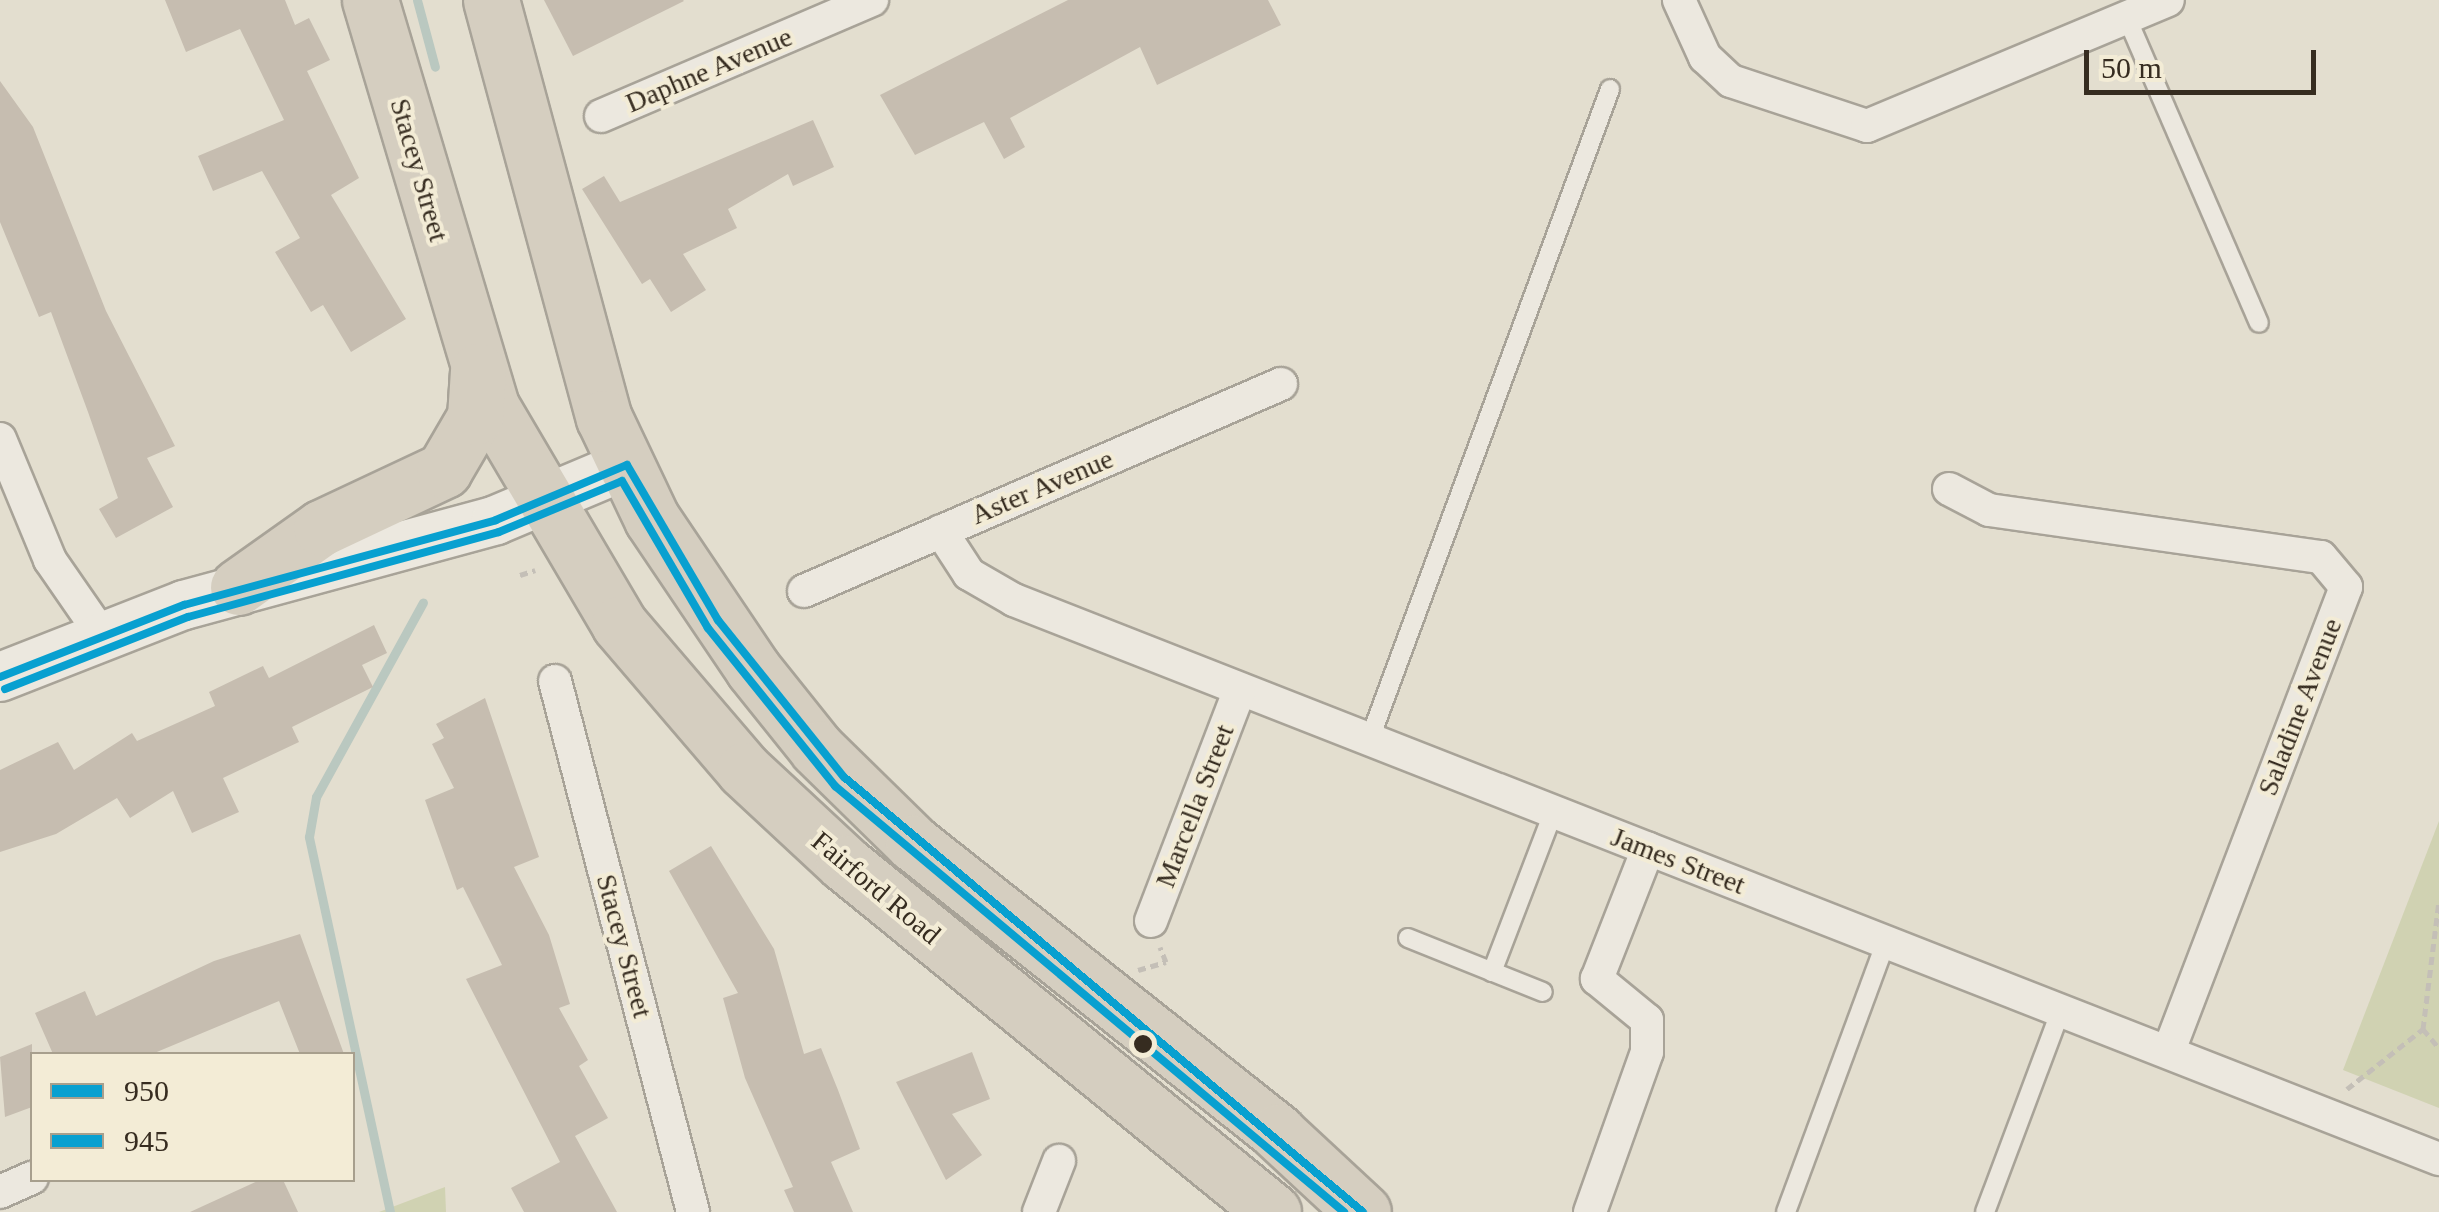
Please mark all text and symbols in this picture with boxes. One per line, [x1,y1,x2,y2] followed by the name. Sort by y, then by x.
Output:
[620,20,798,120] street label: Daphne Avenue
[2089,30,2322,92] scale bar
[2101,51,2162,84] text: 50 m
[383,95,455,245] street label: Stacey Street
[965,442,1119,532] street label: Aster Avenue
[2251,613,2349,801] street label: Saladine Avenue
[1149,720,1241,892] street label: Marcella Street
[1606,820,1750,902] street label: James Street
[805,824,947,952] street label: Fairford Road
[589,871,659,1021] street label: Stacey Street
[1133,1034,1153,1054] unlabelled marker
[30,1052,355,1182] legend
[124,1074,169,1107] text: 950
[124,1124,169,1157] text: 945

